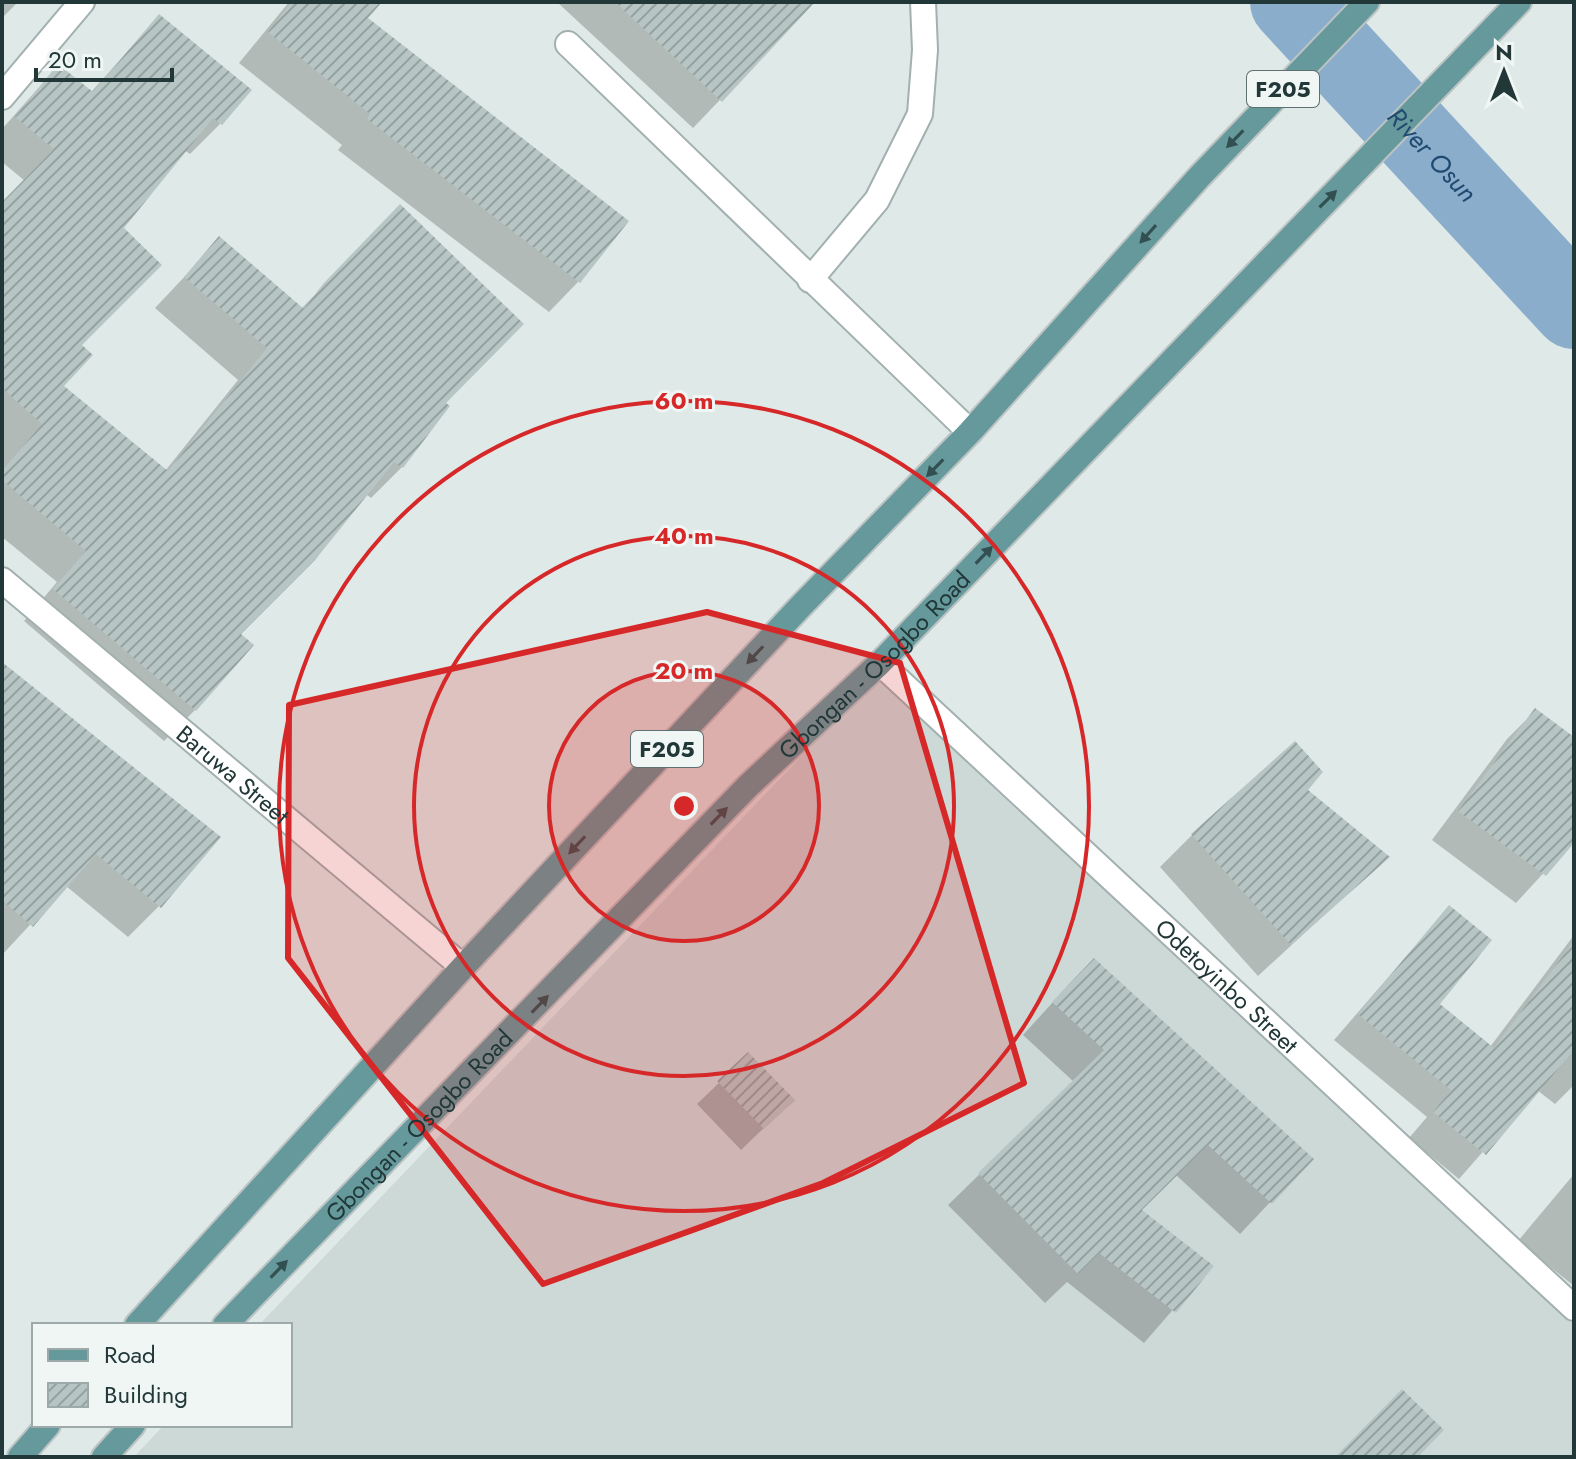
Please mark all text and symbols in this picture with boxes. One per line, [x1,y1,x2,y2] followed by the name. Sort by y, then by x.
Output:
[36,32,172,82] scale bar
[1464,32,1544,112] north arrow
[1495,36,1513,68] text: N
[48,42,102,77] text: 20 m
[1247,71,1319,107] road number: F205
[1378,99,1486,211] water label: River Osun
[1226,129,1245,148] one-way arrow
[1318,190,1337,209] one-way arrow
[1140,224,1157,244] one-way arrow
[655,383,713,418] text: 60 m
[926,458,944,477] one-way arrow
[654,518,714,553] text: 40 m
[975,546,993,565] one-way arrow
[770,563,978,767] street label: Gbongan - Osogbo Road
[746,645,765,664] one-way arrow
[655,653,713,688] text: 20 m
[169,716,298,832] street label: Baruwa Street
[631,731,703,767] road number: F205
[670,792,698,820] centre of rings
[709,807,728,826] one-way arrow
[569,835,587,854] one-way arrow
[1148,910,1307,1061] street label: Odetoyinbo Street
[530,995,548,1014] one-way arrow
[317,1021,520,1230] street label: Gbongan - Osogbo Road
[269,1260,288,1279] one-way arrow
[32,1323,292,1427] legend
[104,1337,156,1372] text: Road
[104,1377,188,1412] text: Building

